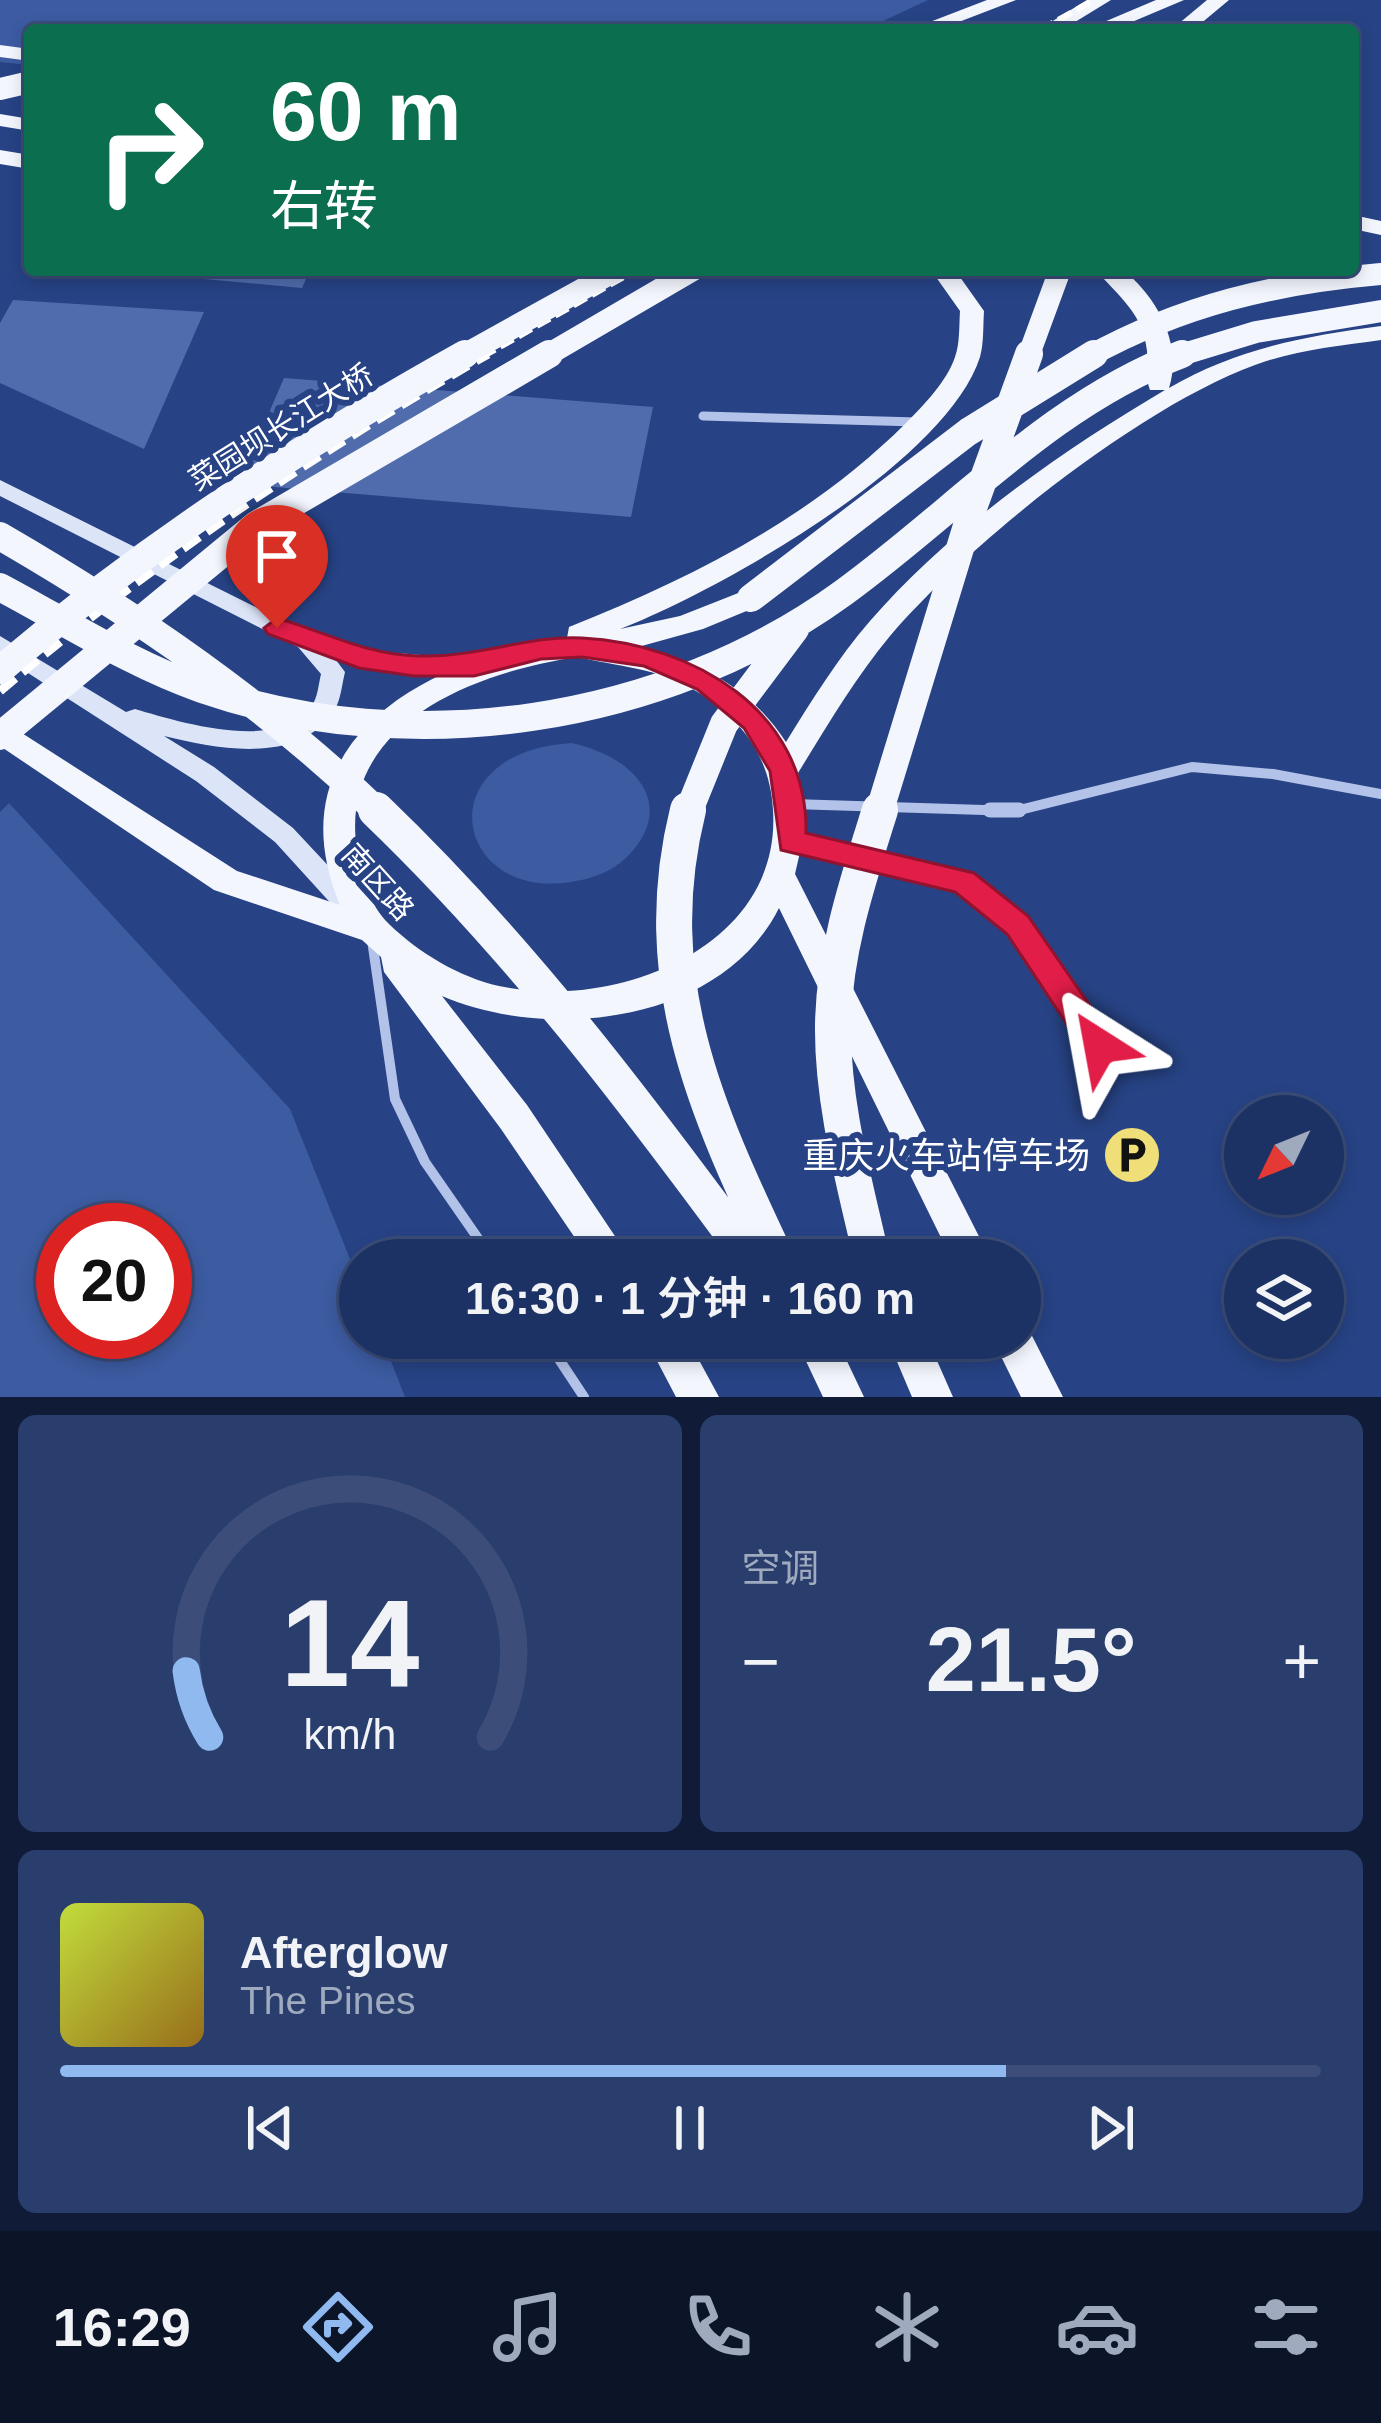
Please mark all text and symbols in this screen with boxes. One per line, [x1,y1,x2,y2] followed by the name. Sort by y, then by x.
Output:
[270,64,461,158] text: 60 m
[72,72,228,228] icon: right
[270,176,378,236] text: 右转
[183,357,379,497] street label: 菜园坝长江大桥
[226,505,328,628] pin
[244,523,310,589] icon: arrive
[336,838,420,926] street label: 南区路
[1037,983,1163,1109] position arrow
[1224,1095,1344,1215] north arrow
[1224,1095,1344,1359] map controls
[1101,1124,1163,1186] parking icon: 重庆火车站停车场
[802,1135,1090,1176] place label: 重庆火车站停车场
[36,1203,192,1359] speed limit sign: 20
[1224,1239,1344,1359] button: layers
[465,1273,915,1324] text: 16:30 · 1 分钟 · 160 m
[742,1547,820,1590] text: 空调
[280,1573,419,1712] text: 14
[926,1610,1137,1710] text: 21.5°
[742,1624,780,1698] text: −
[1282,1624,1321,1698] text: +
[303,1709,396,1757] text: km/h
[240,1927,448,1978] text: Afterglow
[240,1979,416,2022] text: The Pines
[237,2095,303,2161] icon: previous
[657,2095,723,2161] icon: pause
[1078,2095,1144,2161] icon: next
[296,2285,380,2369] icon: directions
[486,2285,570,2369] icon: music
[676,2285,760,2369] icon: phone
[865,2285,949,2369] icon: climate
[1055,2285,1139,2369] icon: car
[1244,2285,1328,2369] icon: filters
[53,2297,191,2357] text: 16:29

